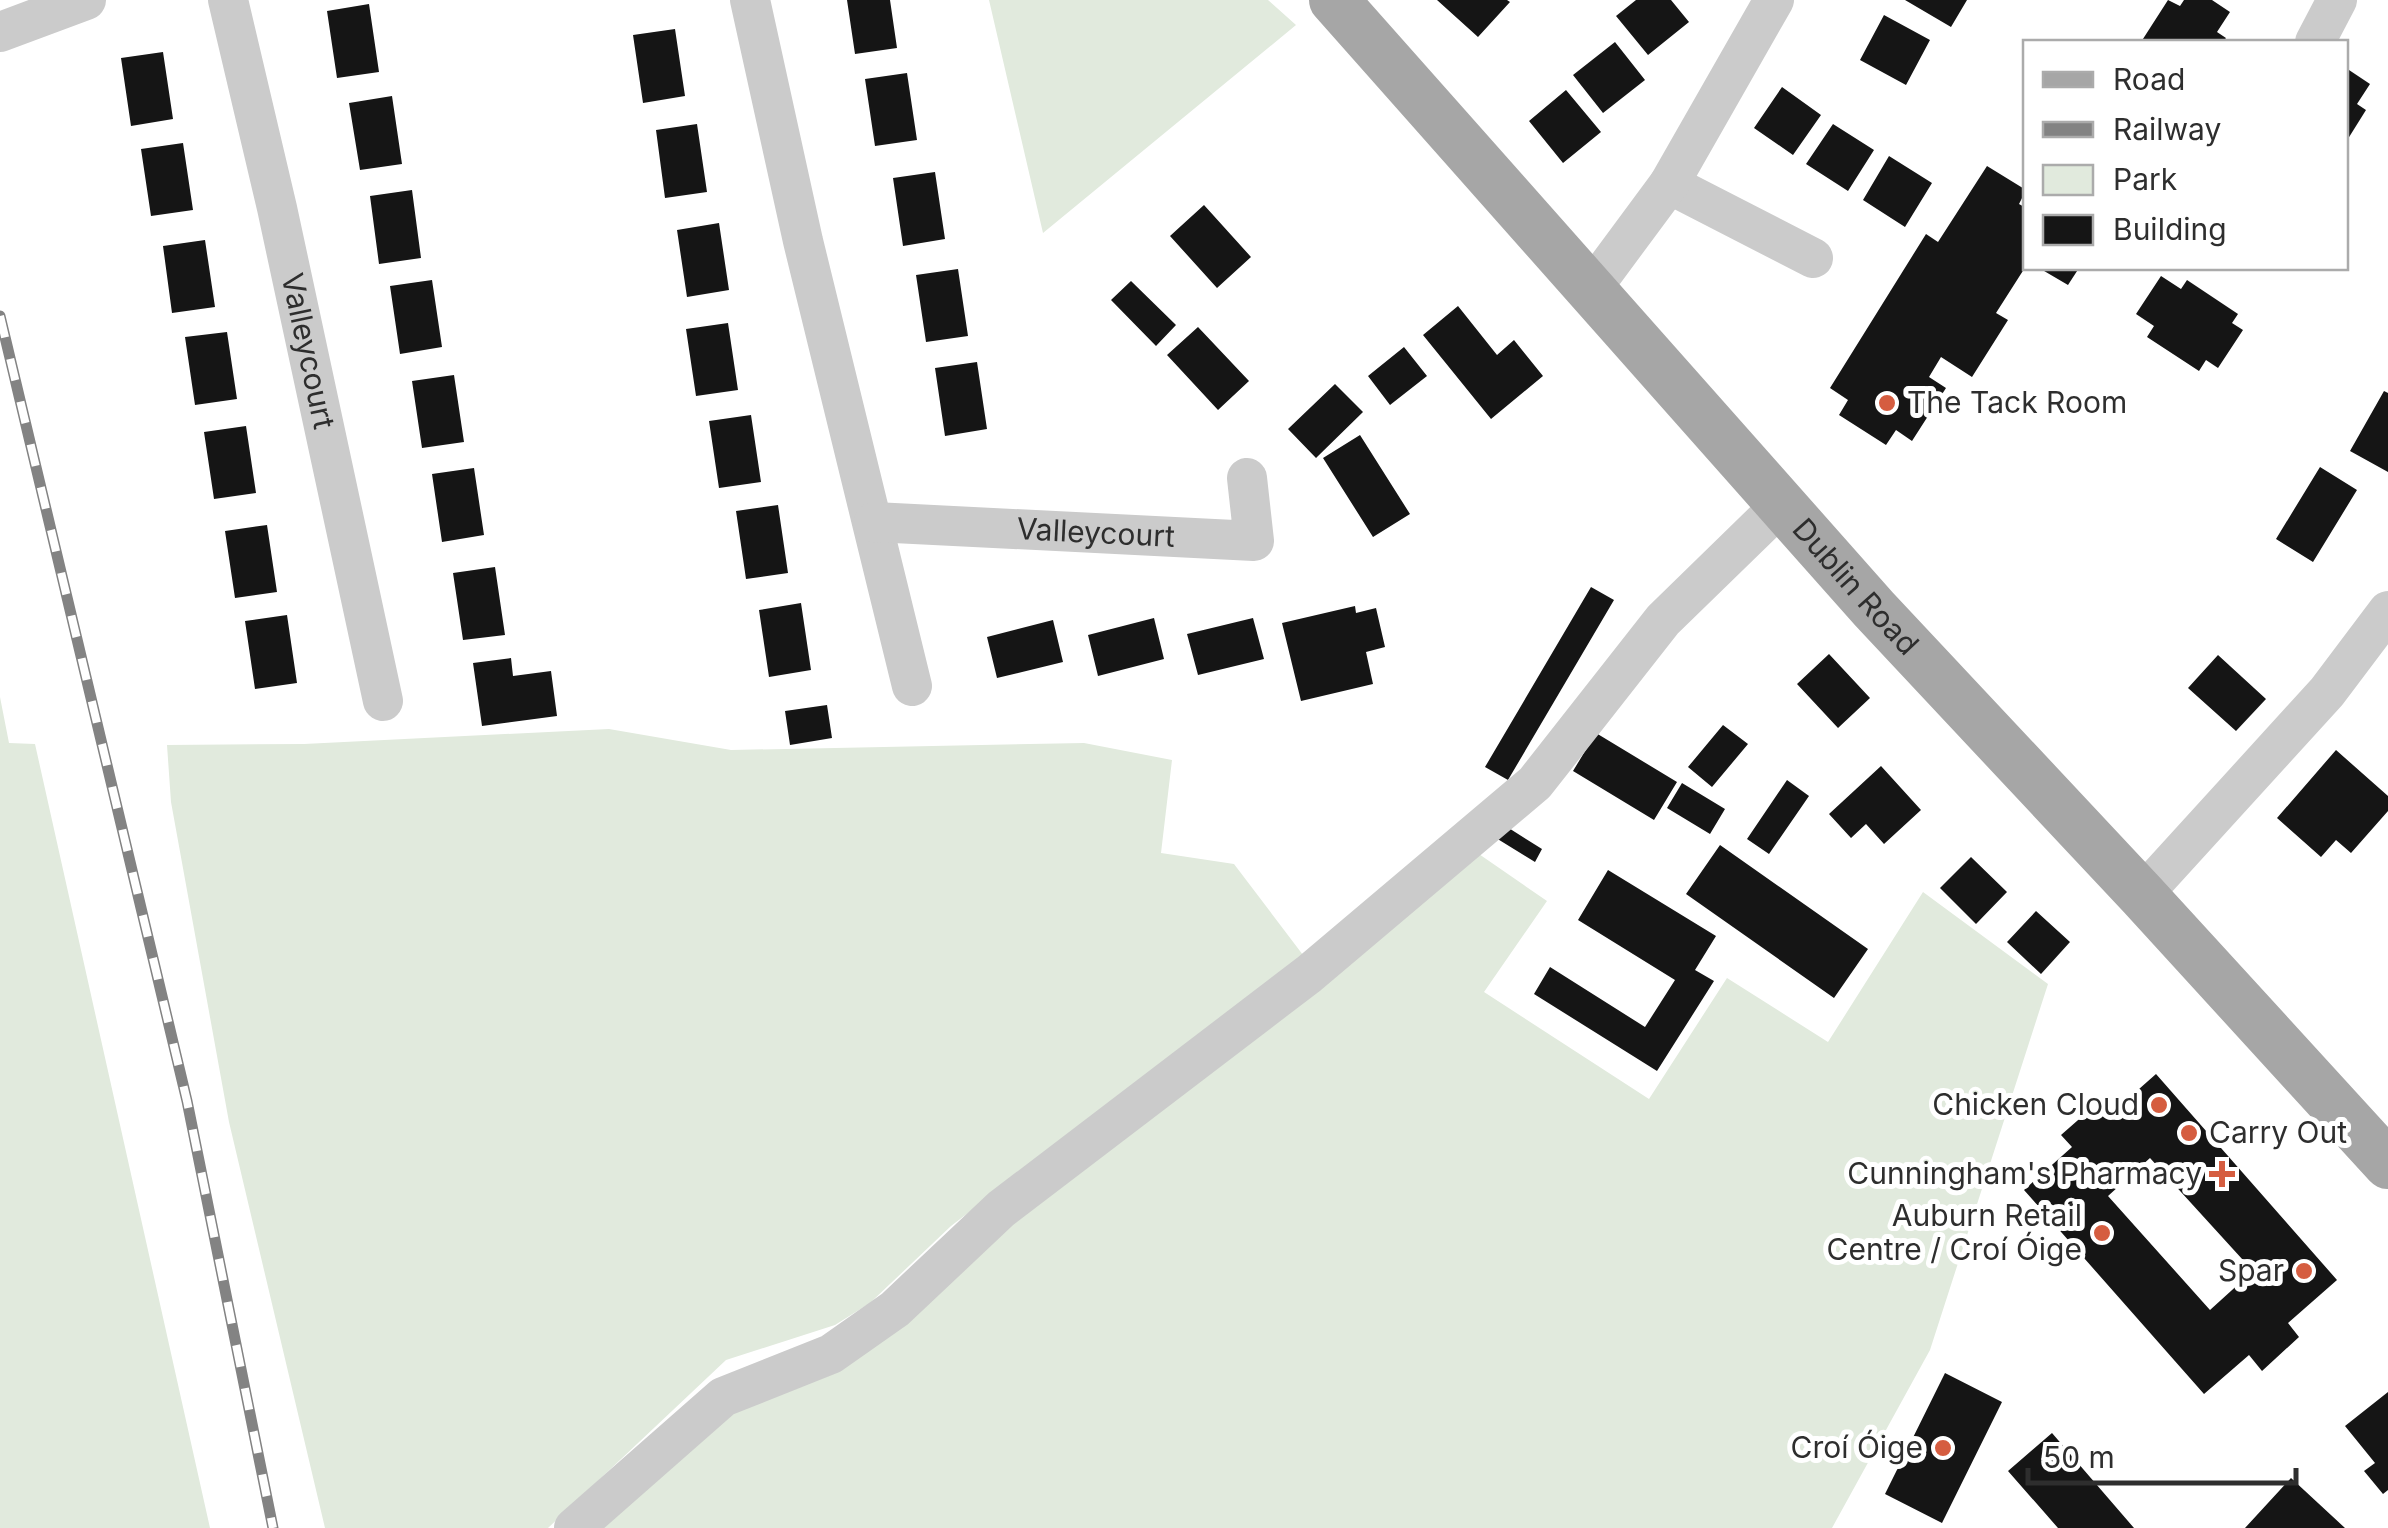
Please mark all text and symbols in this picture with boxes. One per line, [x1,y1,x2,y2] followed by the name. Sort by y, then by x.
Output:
[2023,40,2348,270] legend
[2113,61,2185,97] text: Road
[2113,111,2221,147] text: Railway
[2113,161,2178,197] text: Park
[2113,211,2227,247] text: Building
[275,270,343,432] street label: Valleycourt
[1907,384,2127,420] place label: The Tack Room
[1876,392,1898,414] marker: The Tack Room
[1016,510,1176,554] street label: Valleycourt
[1785,511,1927,662] street label: Dublin Road
[1932,1086,2139,1122] place label: Chicken Cloud
[2148,1094,2170,1116] marker: Chicken Cloud
[2209,1114,2347,1150] place label: Carry Out
[2178,1122,2200,1144] marker: Carry Out
[1847,1155,2202,1191] place label: Cunningham's Pharmacy
[2211,1163,2233,1185] marker: Cunningham's Pharmacy
[1827,1197,2082,1267] place label: Auburn Retail Centre / Croí Óige
[2091,1222,2113,1244] marker: Auburn Retail Centre / Croí Óige
[2218,1252,2284,1288] place label: Spar
[2293,1260,2315,1282] marker: Spar
[2028,1423,2296,1485] scale bar
[1791,1429,1923,1465] place label: Croí Óige
[1932,1437,1954,1459] marker: Croí Óige
[2043,1439,2115,1475] text: 50 m

